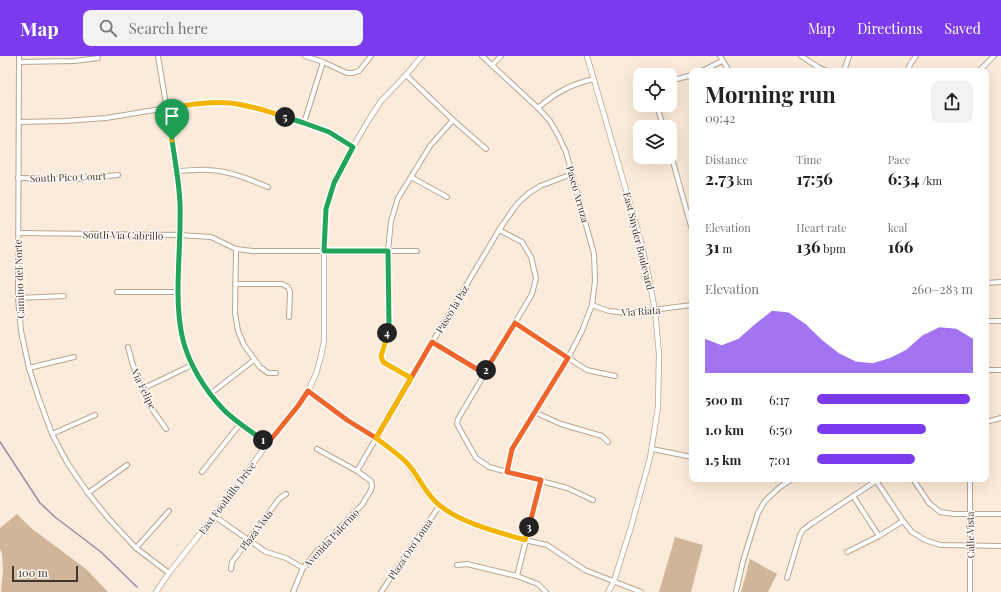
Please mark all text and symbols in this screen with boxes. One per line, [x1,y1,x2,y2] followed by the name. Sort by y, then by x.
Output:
[83,10,363,46] search box
[20,15,59,41] text: Map
[97,17,119,39] icon: search
[129,18,208,38] text: Search here
[808,19,835,38] text: Map
[857,19,923,38] text: Directions
[945,19,981,38] text: Saved
[633,68,677,164] map controls
[633,68,677,112] button: locate
[705,79,836,109] text: Morning run
[931,81,973,123] button: share
[155,99,189,140] pin
[161,105,183,127] icon: arrive
[275,107,295,127] pin: 5
[282,109,288,124] text: 5
[705,109,736,126] text: 09:42
[633,120,677,164] button: layers
[705,152,748,167] text: Distance
[796,152,822,167] text: Time
[888,152,910,167] text: Pace
[563,164,593,224] street label: Paseo Arruza
[705,167,734,189] text: 2.73
[796,167,833,189] text: 17:56
[888,167,919,189] text: 6:34
[30,169,107,185] street label: South Pico Court
[734,173,752,188] text: km
[919,173,942,188] text: /km
[620,191,658,292] street label: East Snyder Boulevard
[705,220,751,235] text: Elevation
[796,220,847,235] text: Heart rate
[888,220,907,235] text: kcal
[83,227,164,243] street label: South Via Cabrillo
[705,235,720,257] text: 31
[796,235,821,257] text: 136
[888,235,913,257] text: 166
[11,239,27,319] street label: Camino del Norte
[720,241,732,256] text: m
[821,241,846,256] text: bpm
[705,280,759,297] text: Elevation
[911,280,973,297] text: 260–283 m
[432,282,472,336] street label: Paseo la Paz
[620,303,661,319] street label: Via Riata
[377,323,397,343] pin: 4
[384,325,390,340] text: 4
[476,360,496,380] pin: 2
[483,362,489,377] text: 2
[128,365,160,412] street label: Via Felipe
[705,391,743,408] text: 500 m
[769,391,789,408] text: 6:17
[705,421,744,438] text: 1.0 km
[769,421,792,438] text: 6:50
[253,430,273,450] pin: 1
[261,432,265,447] text: 1
[705,451,741,468] text: 1.5 km
[769,451,790,468] text: 7:01
[195,459,259,537] street label: East Foothills Drive
[299,505,362,571] street label: Avenida Palermo
[236,507,276,553] street label: Plaza Vista
[963,512,977,558] street label: Calle Vista
[384,516,436,582] street label: Plaza Oro Loma
[519,517,539,537] pin: 3
[526,519,532,534] text: 3
[12,564,78,583] scale bar
[18,565,48,580] text: 100 m

